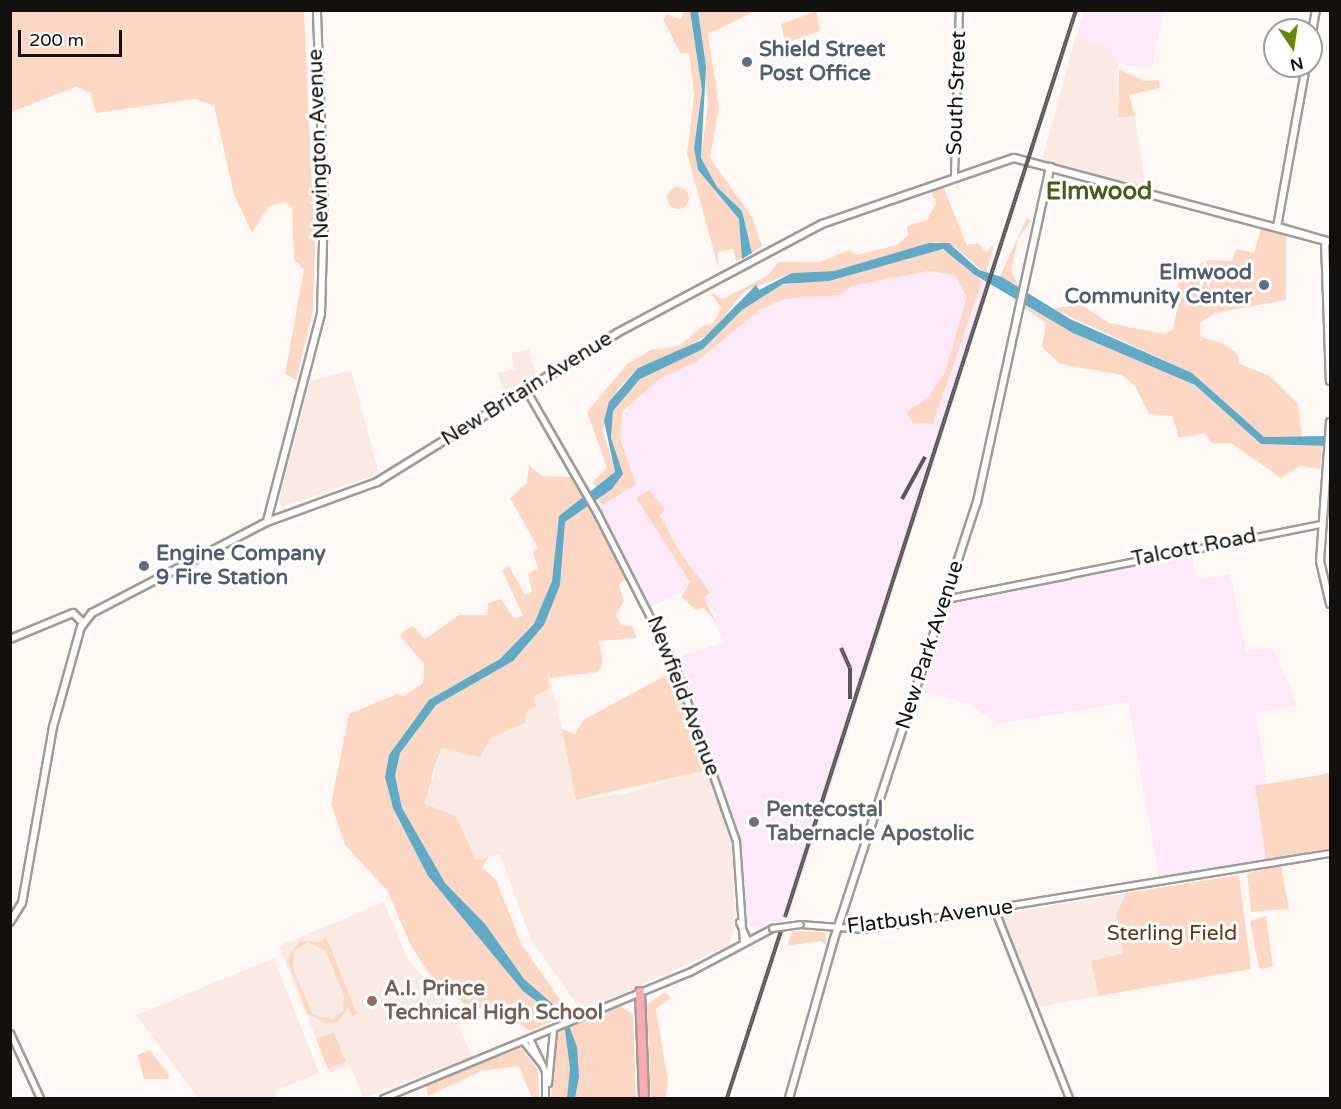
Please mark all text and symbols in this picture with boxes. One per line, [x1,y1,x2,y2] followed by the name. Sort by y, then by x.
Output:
[21,18,124,56] scale bar
[1263,18,1323,78] north arrow
[29,29,84,51] text: 200 m
[942,30,972,156] street label: South Street
[759,37,886,87] place label: Shield Street Post Office
[303,48,335,240] street label: Newington Avenue
[1288,52,1305,75] text: N
[740,55,754,69] marker: Shield Street Post Office
[1046,178,1152,206] district label: Elmwood
[1065,260,1252,310] place label: Elmwood Community Center
[1257,278,1271,292] marker: Elmwood Community Center
[437,326,617,452] street label: New Britain Avenue
[1130,524,1258,572] street label: Talcott Road
[156,541,326,591] place label: Engine Company 9 Fire Station
[891,557,969,733] street label: New Park Avenue
[137,559,151,573] marker: Engine Company 9 Fire Station
[641,612,725,780] street label: Newfield Avenue
[766,797,974,847] place label: Pentecostal Tabernacle Apostolic
[747,815,761,829] marker: Pentecostal Tabernacle Apostolic
[846,894,1014,940] street label: Flatbush Avenue
[1107,921,1237,947] park label: Sterling Field
[384,976,603,1026] place label: A.I. Prince Technical High School
[365,994,379,1008] marker: A.I. Prince Technical High School

